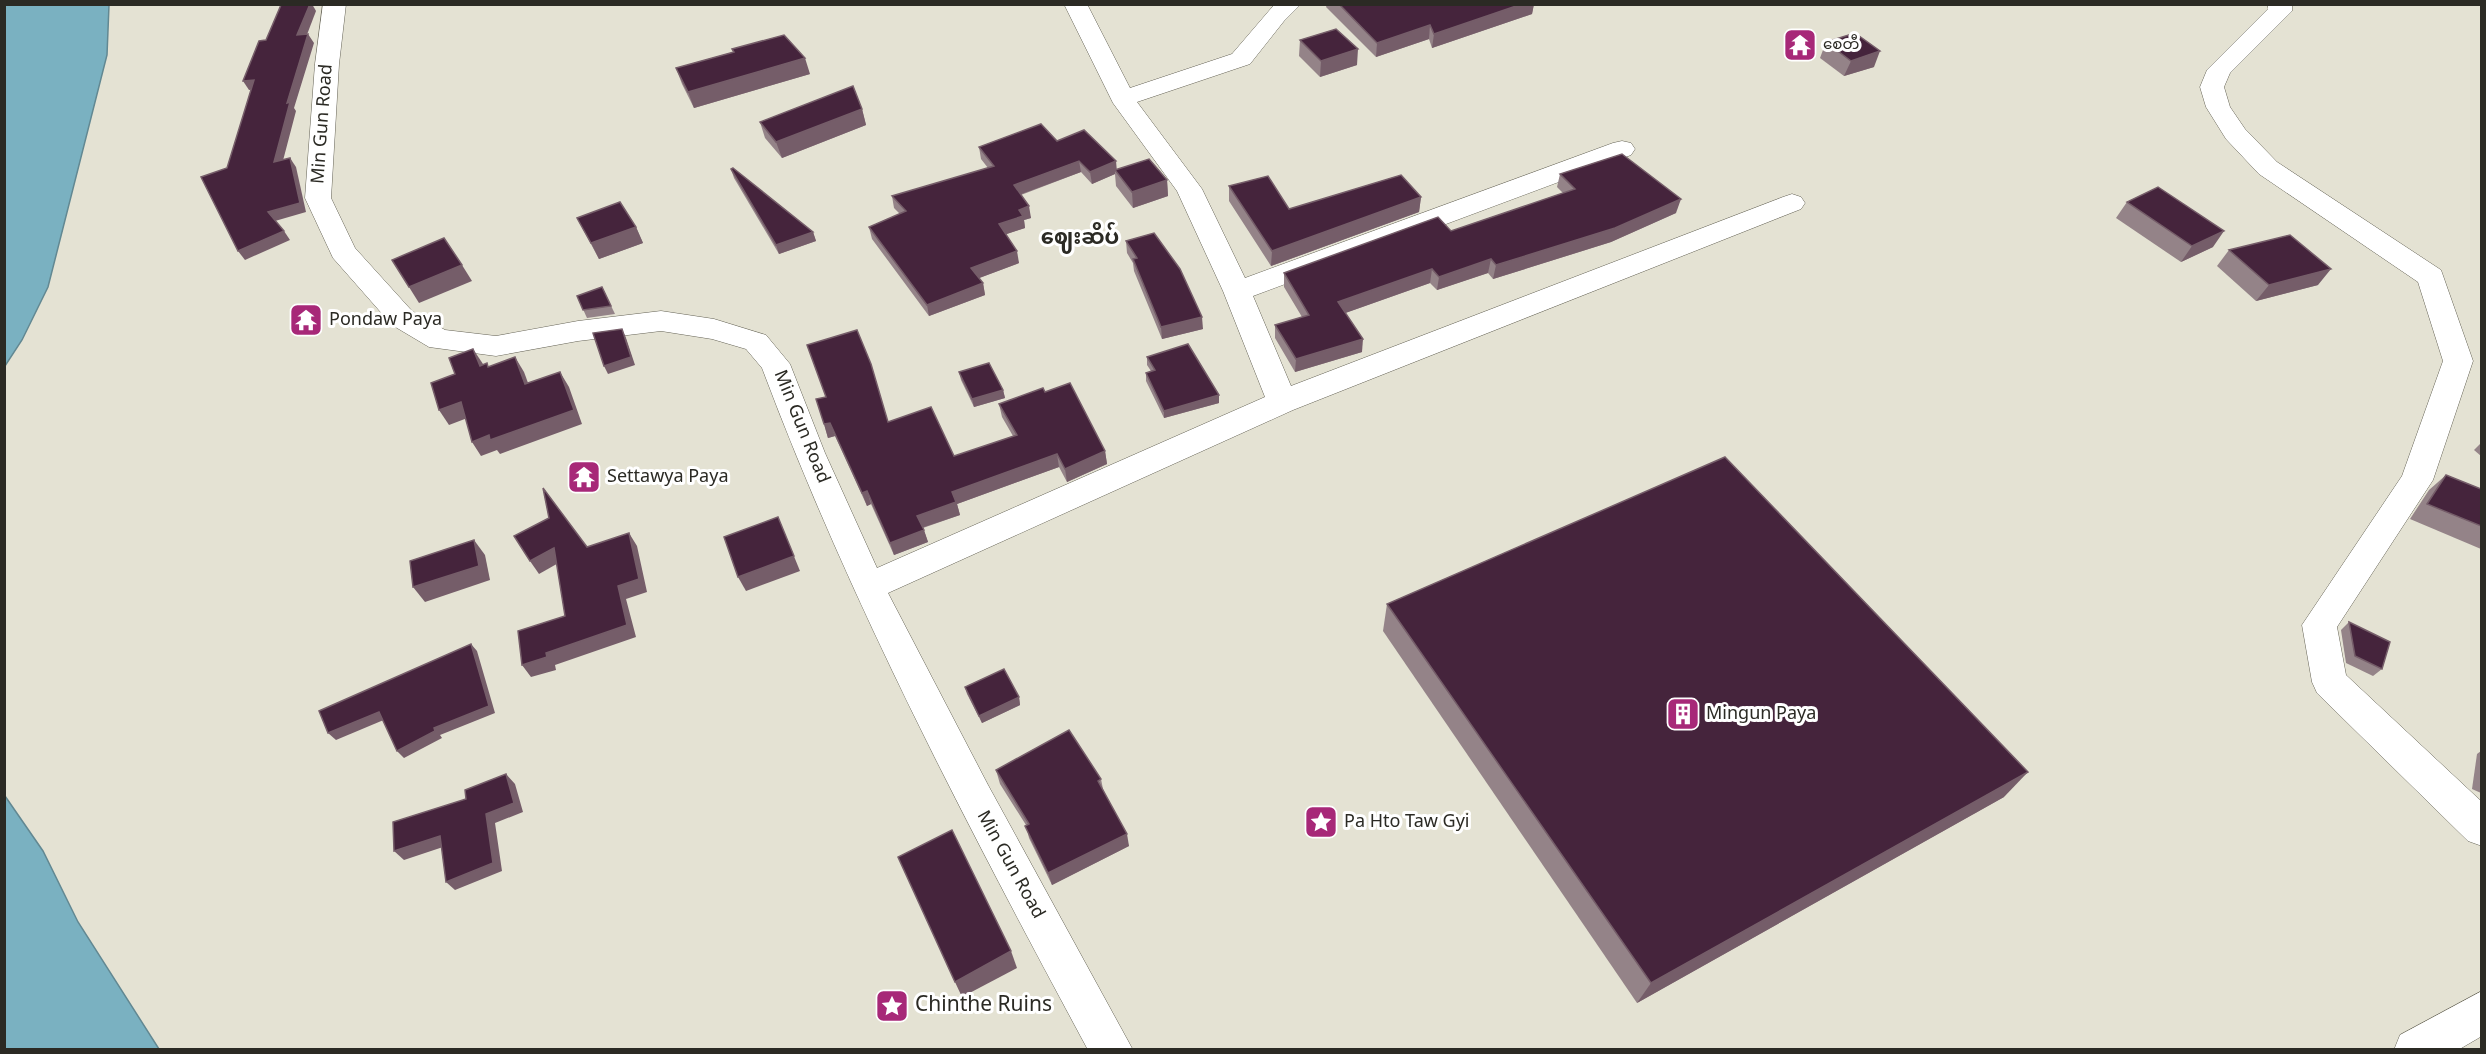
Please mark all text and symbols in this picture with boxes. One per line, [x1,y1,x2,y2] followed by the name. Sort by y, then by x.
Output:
[1782,27,1818,63] temple icon: စေတီ
[1823,29,1859,62] place label: စေတီ
[299,63,347,185] street label: Min Gun Road
[1041,216,1119,262] district label: ဈေးဆိပ်
[329,301,442,340] place label: Pondaw Paya
[288,302,324,338] temple icon: Pondaw Paya
[760,364,842,490] street label: Min Gun Road
[607,458,729,497] place label: Settawya Paya
[566,459,602,495] temple icon: Settawya Paya
[1706,695,1816,734] place label: Mingun Paya
[1665,696,1701,732] building icon: Mingun Paya
[964,803,1056,927] street label: Min Gun Road
[1344,803,1470,842] place label: Pa Hto Taw Gyi
[1303,804,1339,840] place icon: Pa Hto Taw Gyi
[915,983,1052,1029] place label: Chinthe Ruins
[874,988,910,1024] place icon: Chinthe Ruins

